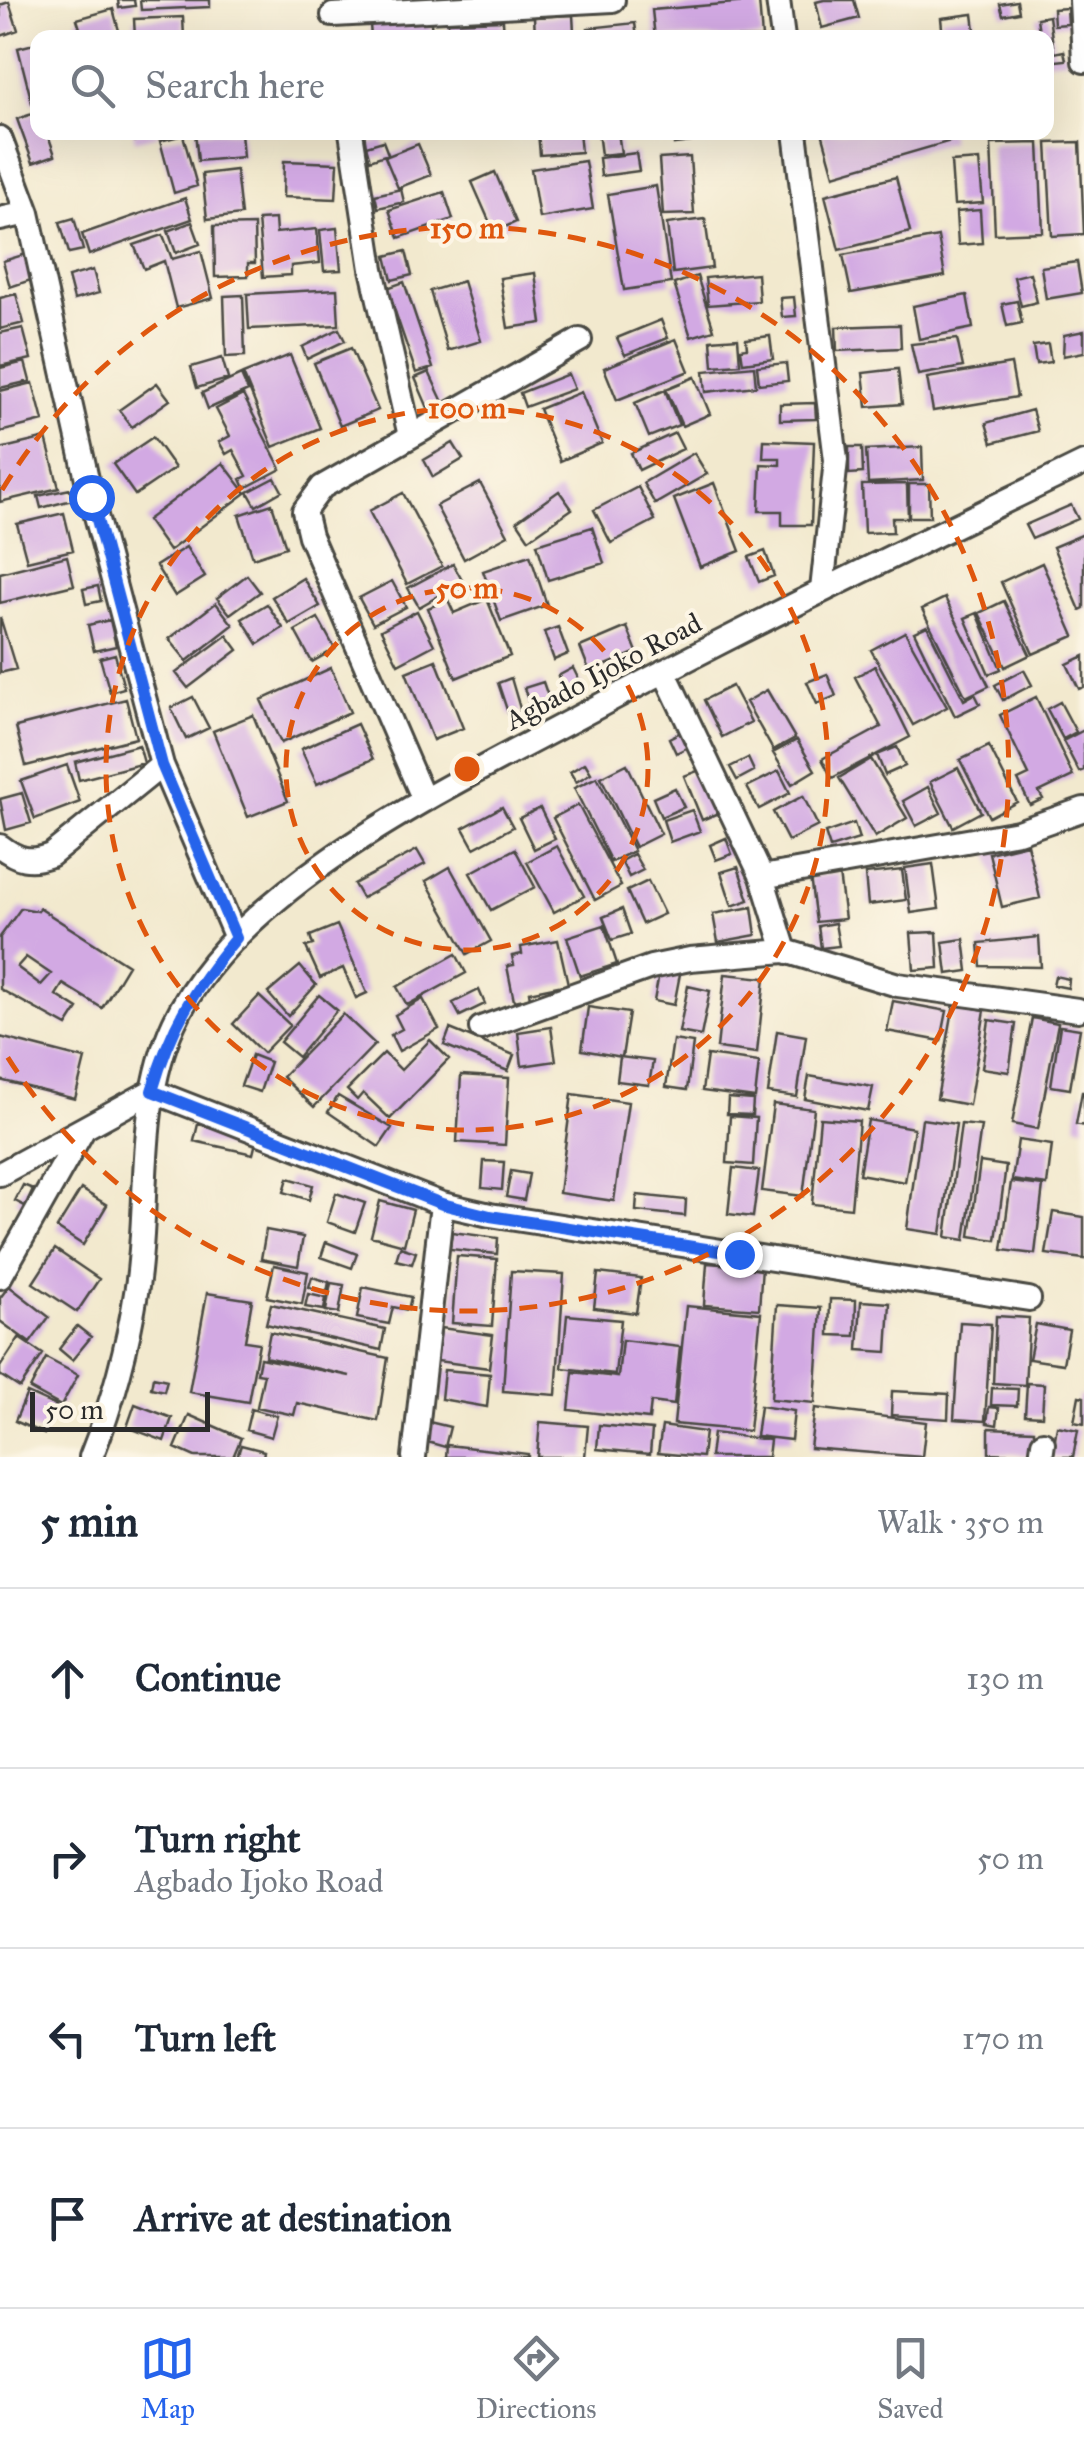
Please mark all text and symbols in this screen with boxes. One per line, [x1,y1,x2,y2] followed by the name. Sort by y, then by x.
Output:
[30,30,1054,140] search box
[65,58,120,113] icon: search
[145,62,325,108] text: Search here
[430,210,505,246] text: 150 m
[428,390,507,426] text: 100 m
[69,475,115,521] route start
[435,570,499,606] text: 50 m
[498,605,707,738] street label: Agbado Ijoko Road
[449,751,485,787] centre of rings
[717,1232,763,1278] route end
[30,1387,210,1432] scale bar
[45,1392,104,1427] text: 50 m
[40,1496,138,1548] text: 5 min
[877,1503,1044,1542] text: Walk · 350 m
[40,1651,95,1706] icon: ahead
[135,1655,281,1701] text: Continue
[966,1659,1044,1698] text: 130 m
[135,1816,301,1862] text: Turn right
[40,1831,95,1886] icon: right
[977,1839,1044,1878] text: 50 m
[135,1862,384,1901] text: Agbado Ijoko Road
[40,2011,95,2066] icon: left
[135,2015,276,2061] text: Turn left
[962,2019,1044,2058] text: 170 m
[40,2191,95,2246] icon: arrive
[135,2195,452,2241] text: Arrive at destination
[140,2331,195,2426] tab: Map
[476,2331,597,2426] tab: Directions
[877,2331,944,2426] tab: Saved

